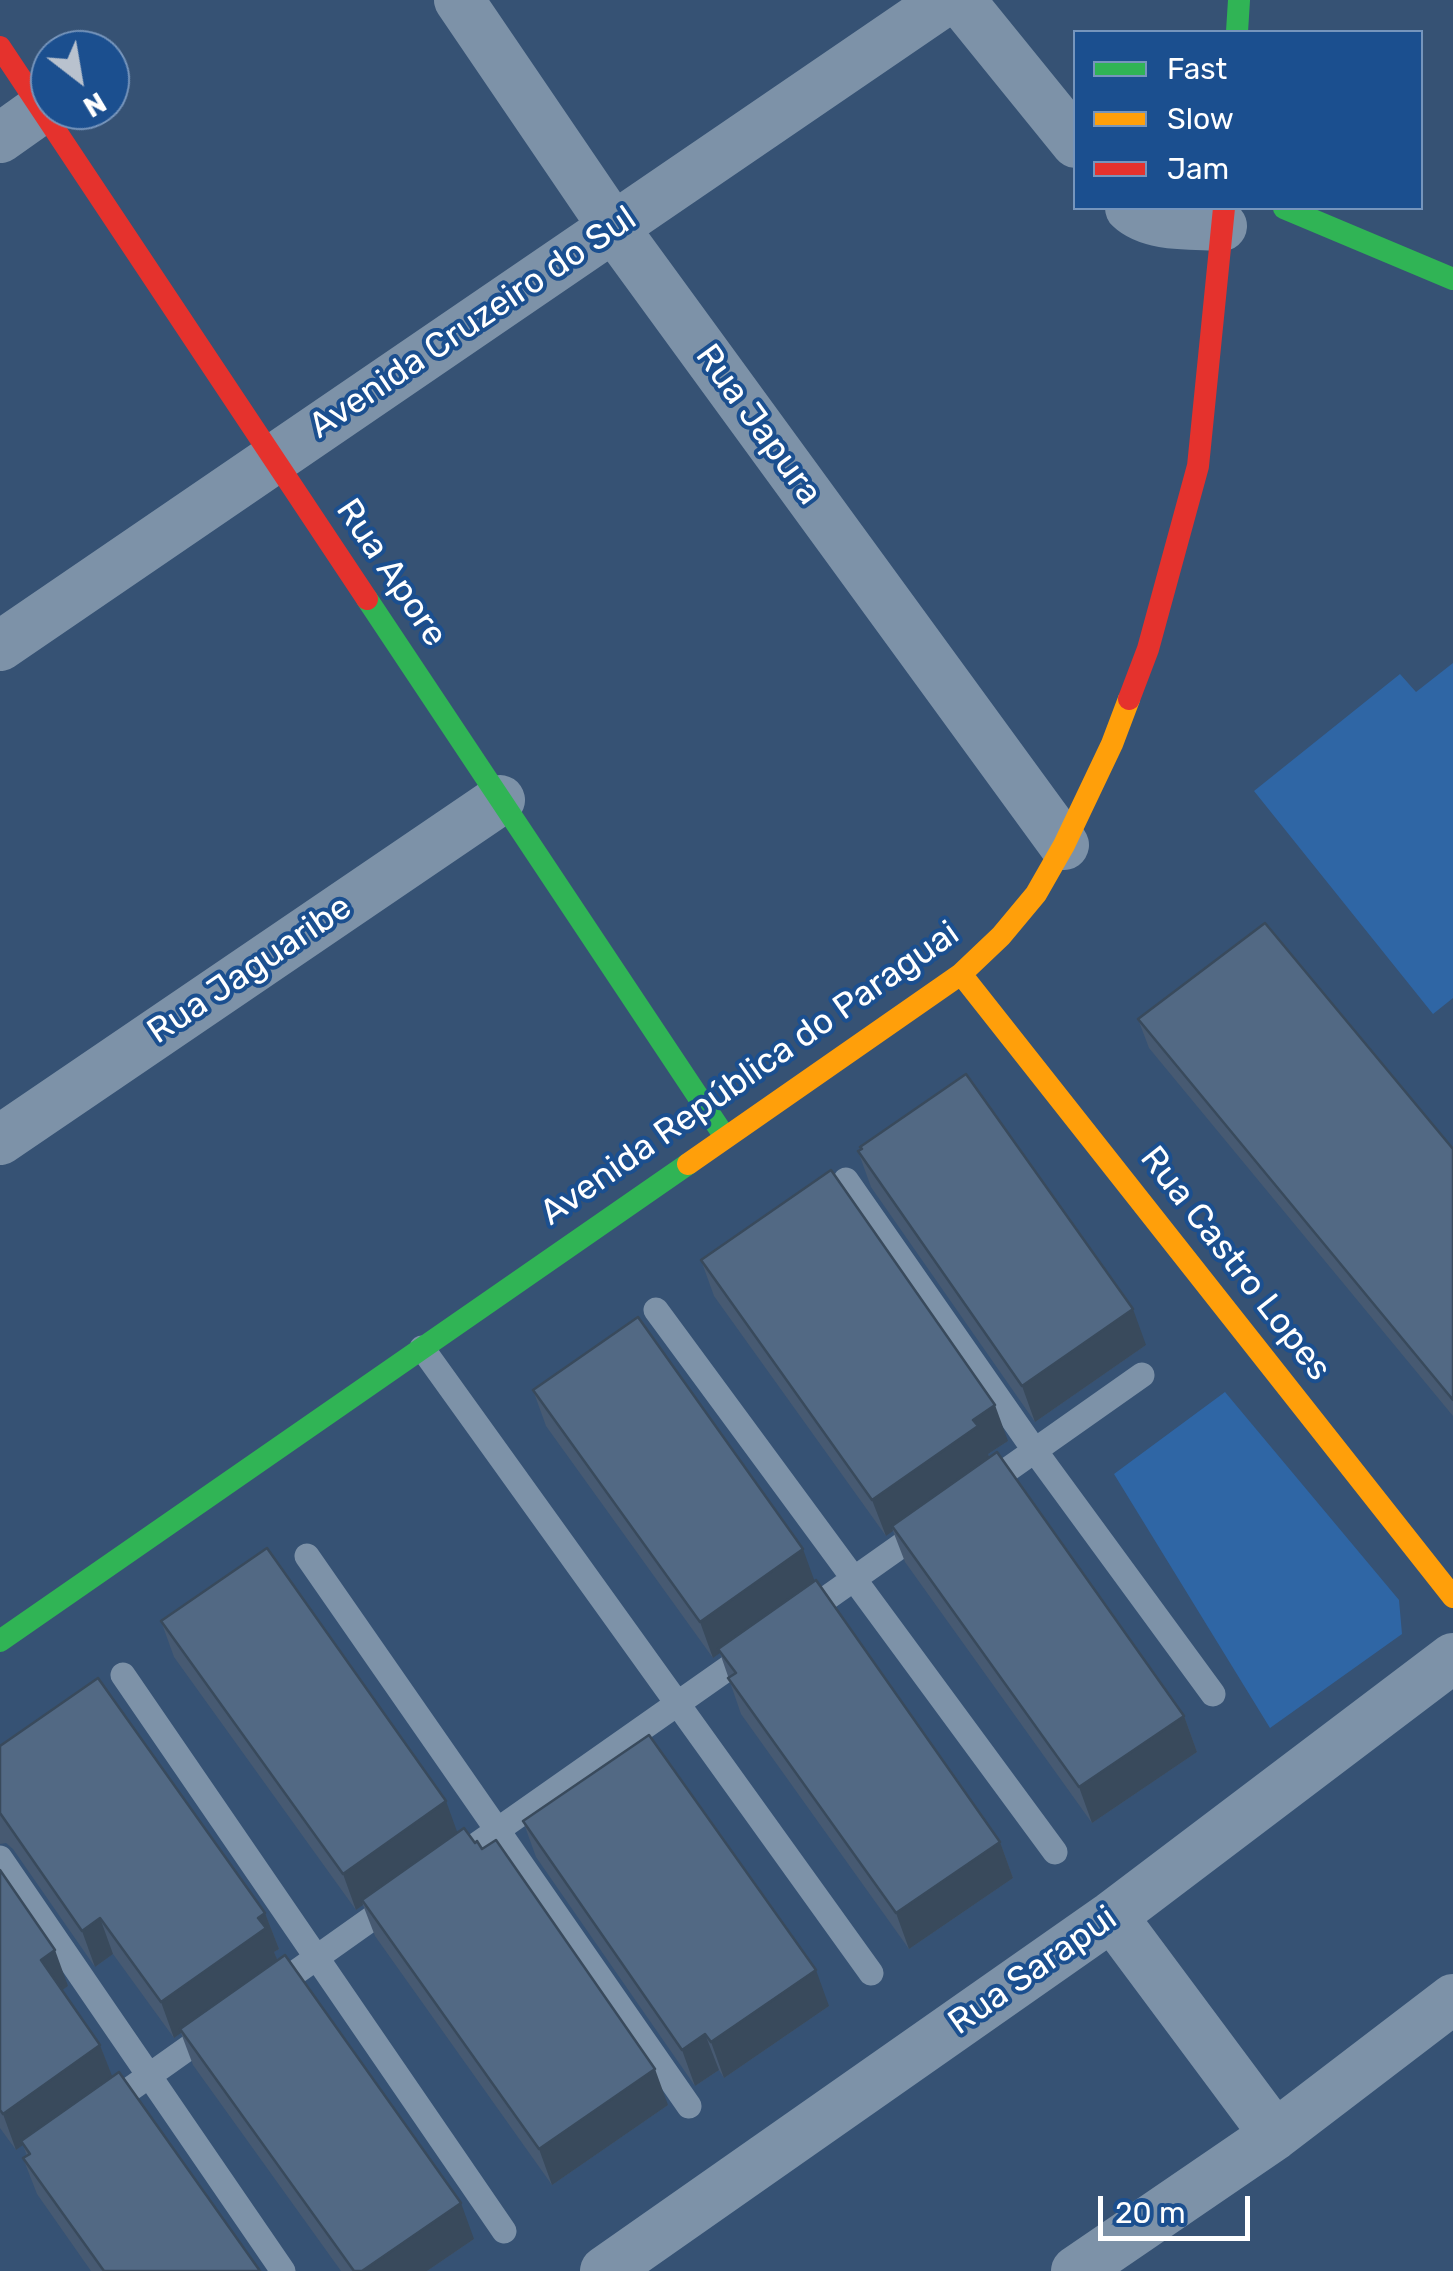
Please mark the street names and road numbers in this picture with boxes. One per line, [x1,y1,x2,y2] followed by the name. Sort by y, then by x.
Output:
[302,198,644,448] street label: Avenida Cruzeiro do Sul
[686,337,830,513] street label: Rua Japura
[326,491,456,655] street label: Rua Apore
[140,886,360,1054] street label: Rua Jaguaribe
[533,913,967,1235] street label: Avenida República do Paraguai
[1131,1139,1339,1389] street label: Rua Castro Lopes
[941,1898,1125,2044] street label: Rua Sarapui

